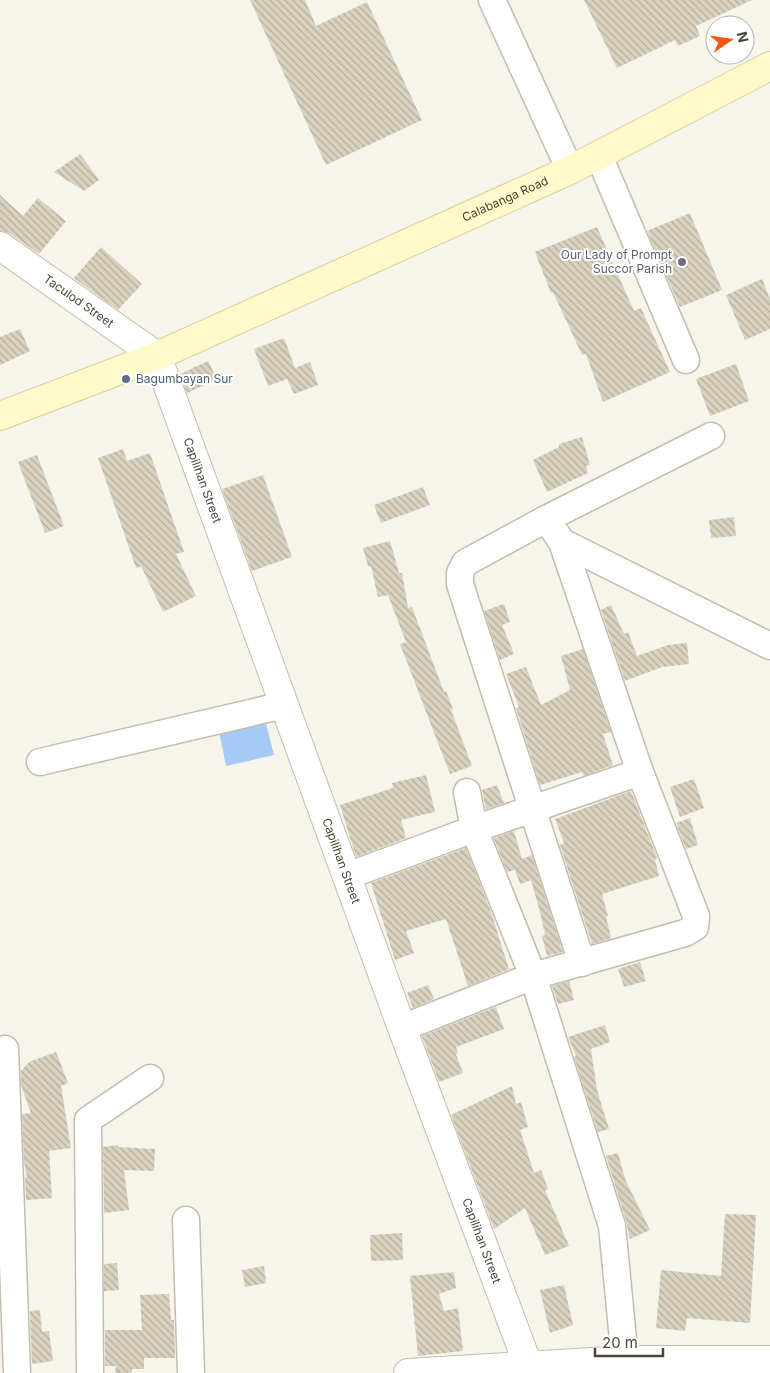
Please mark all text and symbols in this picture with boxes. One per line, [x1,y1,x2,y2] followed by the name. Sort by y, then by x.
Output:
[705,15,755,65] north arrow
[734,30,753,44] text: N
[460,173,550,225] street label: Calabanga Road
[561,247,672,276] place label: Our Lady of Prompt Succor Parish
[676,256,688,268] marker: Our Lady of Prompt Succor Parish
[41,271,117,330] street label: Taculod Street
[136,371,233,386] place label: Bagumbayan Sur
[120,373,132,385] marker: Bagumbayan Sur
[180,435,225,525] street label: Capilihan Street
[319,816,364,905] street label: Capilihan Street
[459,1196,505,1285] street label: Capilihan Street
[595,1326,662,1358] scale bar
[602,1333,638,1352] text: 20 m

